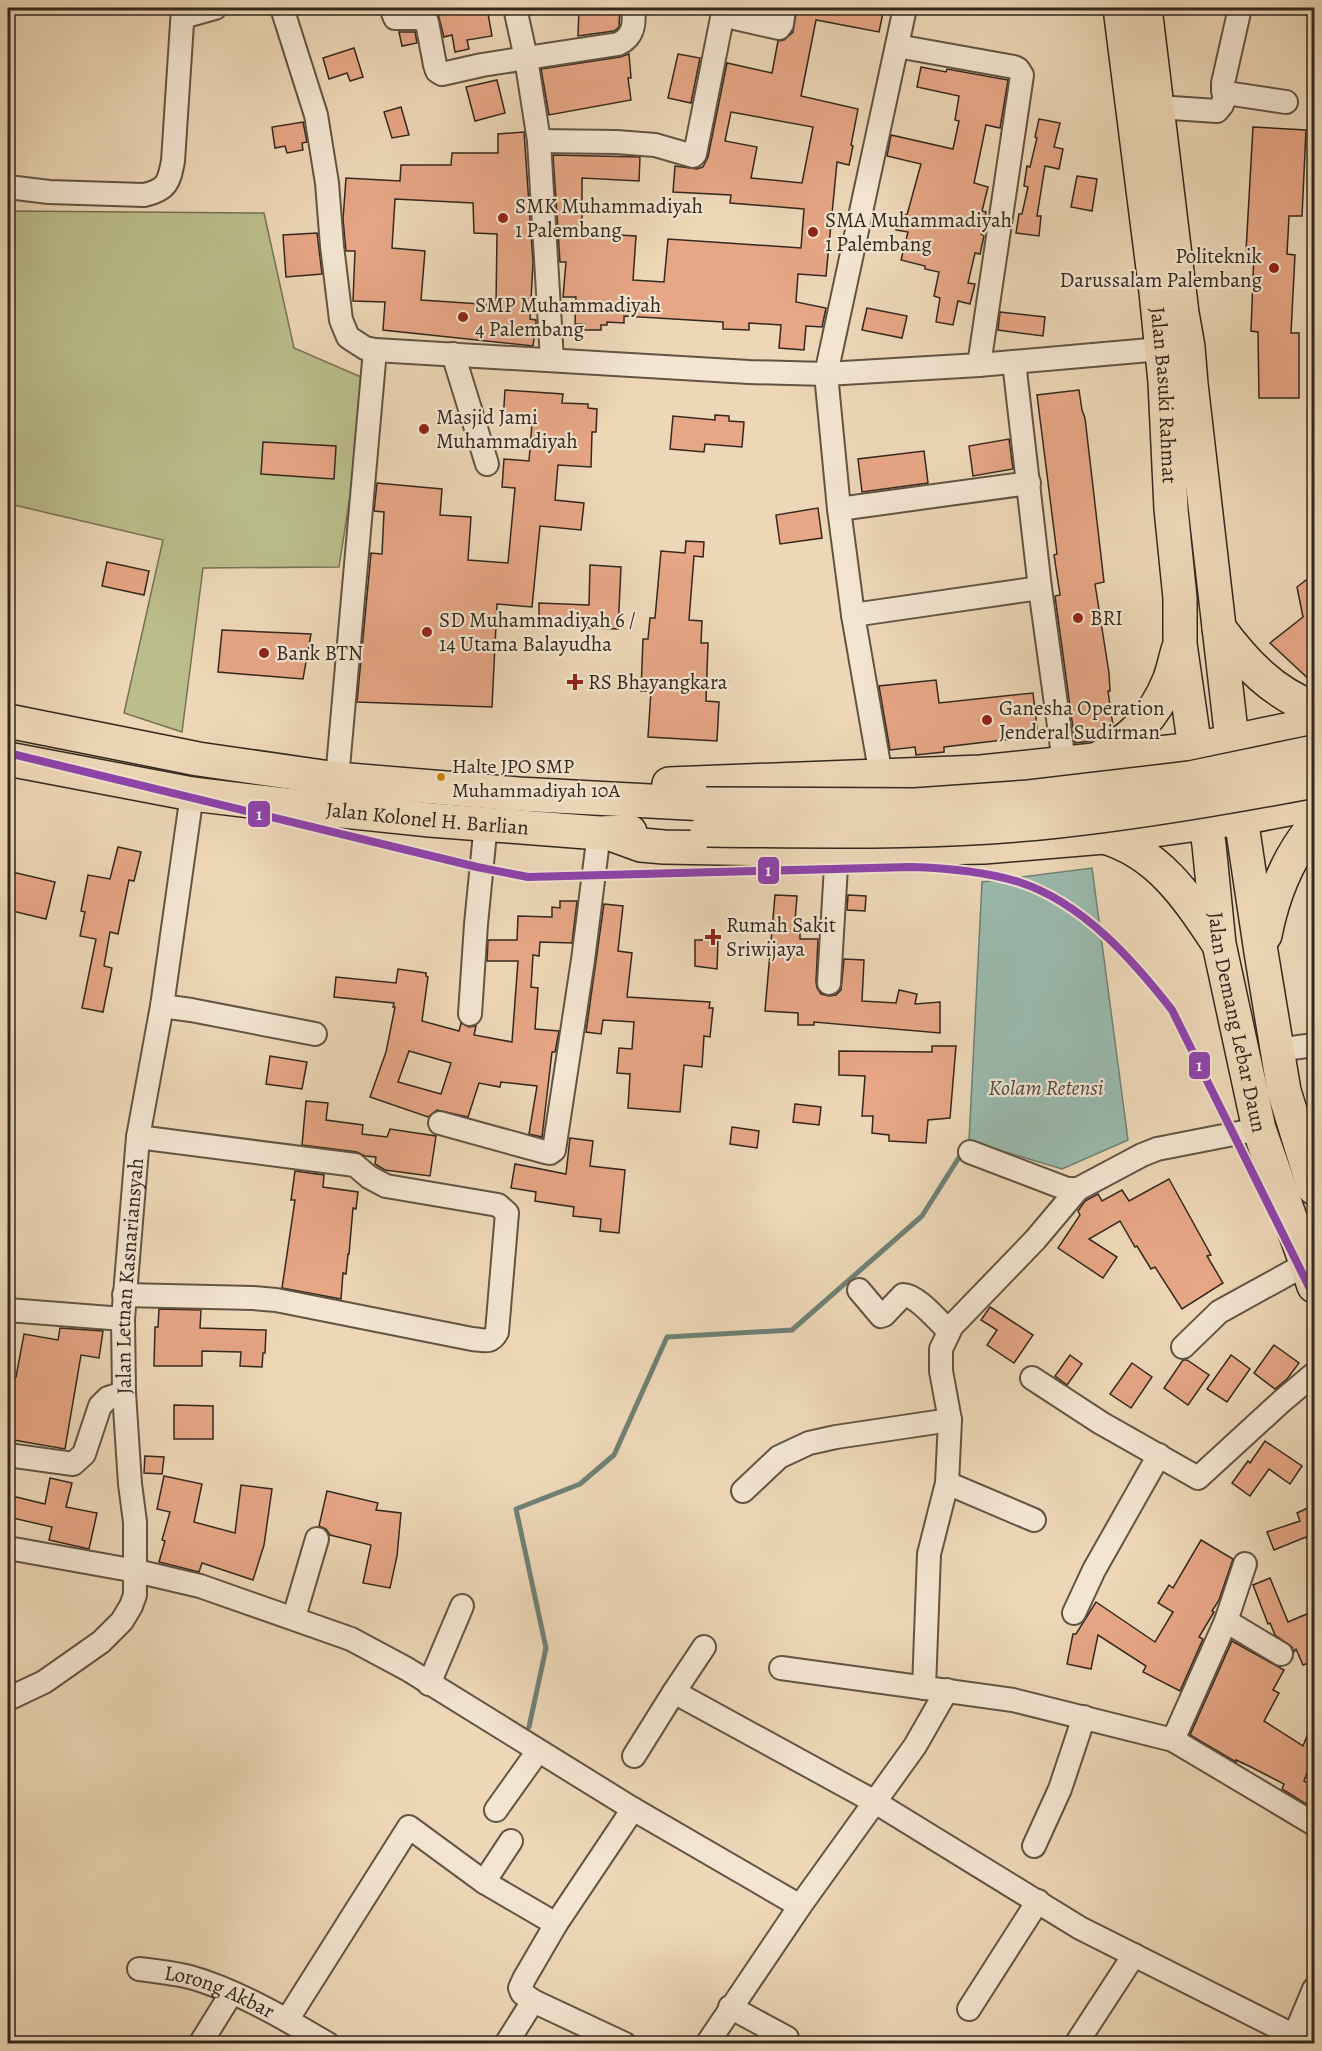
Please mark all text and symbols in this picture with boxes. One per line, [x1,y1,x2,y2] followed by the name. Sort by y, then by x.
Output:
[515,192,703,244] place label: SMK Muhammadiyah 1 Palembang
[825,206,1012,258] place label: SMA Muhammadiyah 1 Palembang
[496,211,510,225] marker: SMK Muhammadiyah 1 Palembang
[806,225,820,239] marker: SMA Muhammadiyah 1 Palembang
[1059,242,1263,294] place label: Politeknik Darussalam Palembang
[1267,261,1281,275] marker: Politeknik Darussalam Palembang
[475,291,661,343] place label: SMP Muhammadiyah 4 Palembang
[1144,306,1184,484] street label: Jalan Basuki Rahmat
[456,310,470,324] marker: SMP Muhammadiyah 4 Palembang
[436,403,578,455] place label: Masjid Jami Muhammadiyah
[417,422,431,436] marker: Masjid Jami Muhammadiyah
[1090,604,1123,632] place label: BRI
[439,606,636,658] place label: SD Muhammadiyah 6 / 14 Utama Balayudha
[1071,611,1085,625] marker: BRI
[420,625,434,639] marker: SD Muhammadiyah 6 / 14 Utama Balayudha
[276,639,363,667] place label: Bank BTN
[257,646,271,660] marker: Bank BTN
[588,668,728,696] place label: RS Bhayangkara
[566,673,584,691] marker: RS Bhayangkara
[999,694,1165,746] place label: Ganesha Operation Jenderal Sudirman
[980,713,994,727] marker: Ganesha Operation Jenderal Sudirman
[452,753,620,804] place label: Halte JPO SMP Muhammadiyah 10A
[435,771,447,783] marker: Halte JPO SMP Muhammadiyah 10A
[325,795,530,842] street label: Jalan Kolonel H. Barlian
[247,800,271,828] line badge: 1
[256,804,262,826] text: 1
[757,856,780,885] line badge: 1
[765,860,771,882] text: 1
[726,911,836,963] place label: Rumah Sakit Sriwijaya
[1202,911,1273,1135] street label: Jalan Demang Lebar Daun
[704,928,722,946] marker: Rumah Sakit Sriwijaya
[1188,1051,1211,1080] line badge: 1
[1196,1055,1202,1077] text: 1
[988,1073,1104,1103] water label: Kolam Retensi
[109,1157,150,1395] street label: Jalan Letnan Kasnariansyah
[162,1958,280,2025] street label: Lorong Akbar

